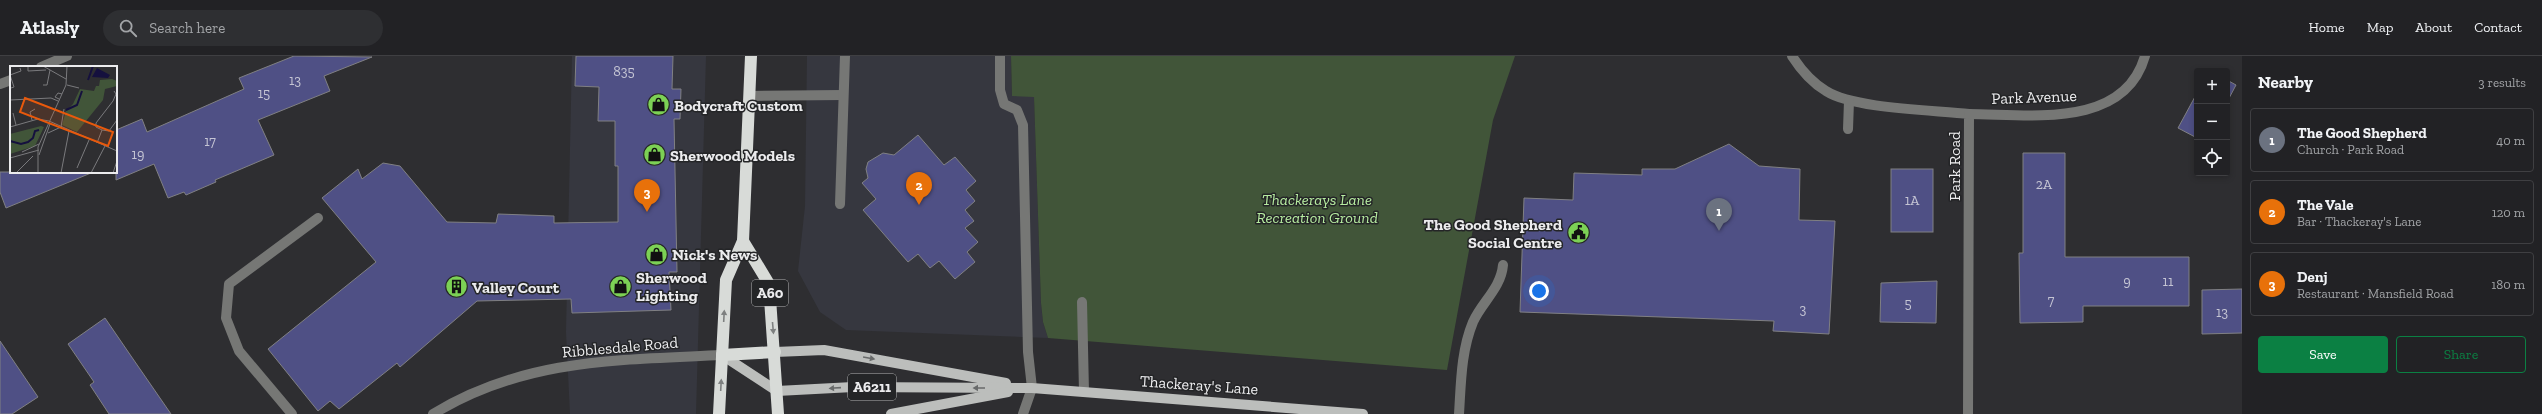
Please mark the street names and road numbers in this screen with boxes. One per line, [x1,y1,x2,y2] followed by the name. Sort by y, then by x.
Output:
[1991,86,2077,108] street label: Park Avenue
[1945,131,1964,201] street label: Park Road
[752,280,788,306] road number: A60
[561,332,679,362] street label: Ribblesdale Road
[1139,371,1259,399] street label: Thackeray's Lane
[848,374,896,400] road number: A6211

